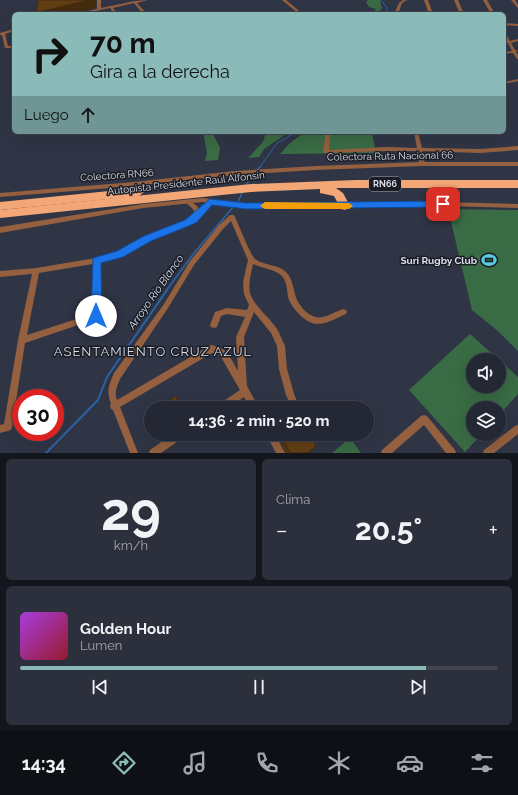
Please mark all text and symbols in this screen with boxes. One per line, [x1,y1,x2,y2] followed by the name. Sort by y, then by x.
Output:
[90,27,156,60] text: 70 m
[24,28,76,80] icon: right
[90,61,230,82] text: Gira a la derecha
[77,104,99,126] icon: ahead
[24,106,69,124] text: Luego
[327,149,453,163] street label: Colectora Ruta Nacional 66
[80,167,154,183] street label: Colectora RN66
[107,169,265,197] street label: Autopista Presidente Raúl Alfonsín
[369,177,401,191] road number: RN66
[426,187,460,221] pin
[432,193,454,215] icon: arrive
[480,251,498,269] sports icon: Suri Rugby Club
[125,252,187,333] water label: Arroyo Río Blanco
[400,255,478,266] place label: Suri Rugby Club
[75,295,117,337] position arrow
[54,344,252,359] district label: ASENTAMIENTO CRUZ AZUL
[466,353,506,441] map controls
[466,353,506,393] button: sound
[12,389,64,441] speed limit sign: 30
[466,401,506,441] button: layers
[189,412,329,430] text: 14:36 · 2 min · 520 m
[101,481,161,542] text: 29
[276,492,310,507] text: Clima
[355,512,422,547] text: 20.5°
[276,517,288,543] text: −
[489,517,498,543] text: +
[114,538,148,553] text: km/h
[80,620,171,638] text: Golden Hour
[80,638,122,653] text: Lumen
[89,676,111,698] icon: previous
[248,676,270,698] icon: pause
[407,676,429,698] icon: next
[110,749,138,777] icon: directions
[181,749,209,777] icon: music
[253,749,281,777] icon: phone
[325,749,353,777] icon: climate
[396,749,424,777] icon: car
[468,749,496,777] icon: filters
[22,753,66,774] text: 14:34

